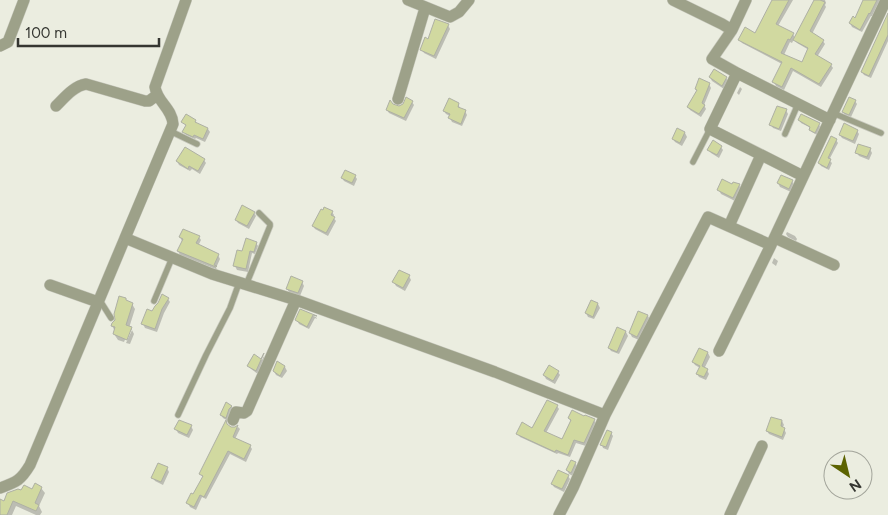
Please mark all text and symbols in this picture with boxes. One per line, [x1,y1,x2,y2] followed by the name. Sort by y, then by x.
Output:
[18,15,159,47] scale bar
[25,24,67,42] text: 100 m
[823,450,873,500] north arrow
[846,475,864,495] text: N

